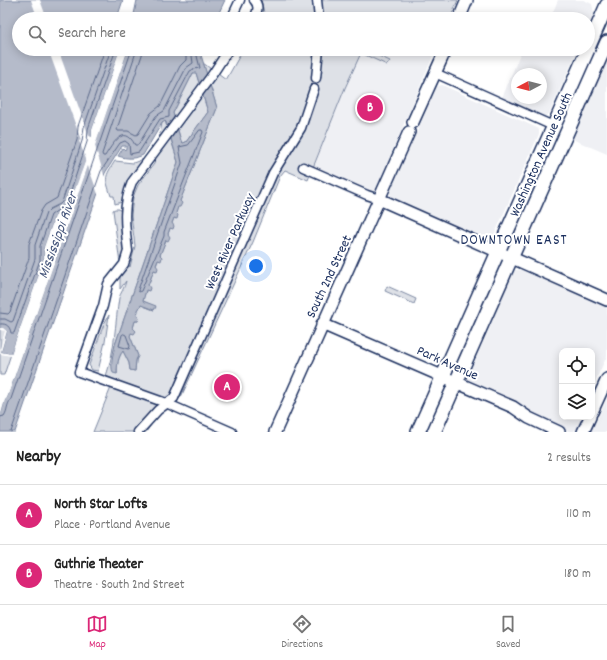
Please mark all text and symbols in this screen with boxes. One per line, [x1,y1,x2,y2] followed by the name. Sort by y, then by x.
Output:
[12,12,595,56] search box
[26,23,48,45] icon: search
[58,23,126,45] text: Search here
[511,68,547,104] north arrow
[505,89,578,220] street label: Washington Avenue South
[357,93,383,123] pin: B
[33,188,85,282] water label: Mississippi River
[201,190,261,293] street label: West River Parkway
[460,230,568,252] district label: DOWNTOWN EAST
[302,232,358,322] street label: South 2nd Street
[246,256,266,276] your location
[413,341,481,386] street label: Park Avenue
[559,348,595,420] map controls
[559,348,595,384] button: locate
[214,372,240,402] pin: A
[559,384,595,420] button: layers
[16,446,60,470] text: Nearby
[547,449,591,468] text: 2 results
[54,494,148,516] text: North Star Lofts
[25,505,33,524] text: A
[566,505,591,524] text: 110 m
[54,516,170,535] text: Place · Portland Avenue
[54,554,143,576] text: Guthrie Theater
[26,565,32,584] text: B
[564,565,591,584] text: 180 m
[54,576,184,595] text: Theatre · South 2nd Street
[86,613,108,653] tab: Map
[281,613,323,653] tab: Directions
[496,613,521,653] tab: Saved

